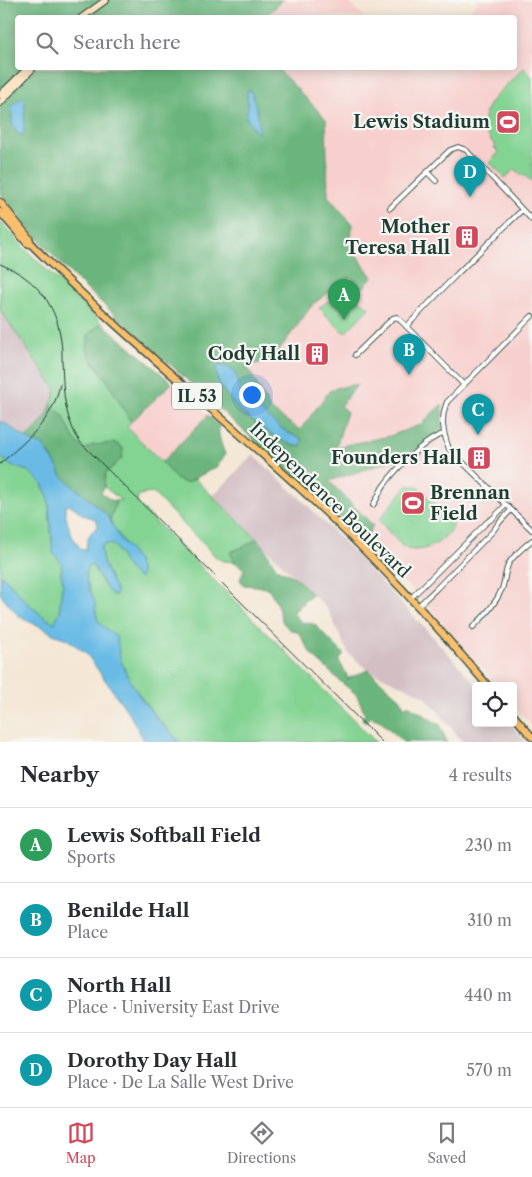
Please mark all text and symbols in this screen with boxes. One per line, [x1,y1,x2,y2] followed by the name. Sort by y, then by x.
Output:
[15,15,517,70] search box
[33,29,61,57] icon: search
[73,31,181,54] text: Search here
[495,109,521,135] sports icon: Lewis Stadium
[353,111,490,133] place label: Lewis Stadium
[454,156,486,197] pin: D
[345,216,450,259] place label: Mother Teresa Hall
[454,224,480,250] building icon: Mother Teresa Hall
[328,279,360,320] pin: A
[393,334,425,375] pin: B
[304,341,330,367] building icon: Cody Hall
[208,343,300,365] place label: Cody Hall
[172,382,222,410] road number: IL 53
[239,382,265,408] your location
[462,394,494,435] pin: C
[245,417,415,583] street label: Independence Boulevard
[466,445,492,471] building icon: Founders Hall
[331,447,462,469] place label: Founders Hall
[430,482,511,525] place label: Brennan Field
[400,490,426,516] sports icon: Brennan Field
[472,682,517,727] map controls
[472,682,517,727] button: locate
[20,762,99,787] text: Nearby
[449,765,512,785] text: 4 results
[67,824,261,847] text: Lewis Softball Field
[30,835,42,855] text: A
[465,835,512,855] text: 230 m
[67,847,116,867] text: Sports
[67,899,189,922] text: Benilde Hall
[30,910,42,930] text: B
[467,910,512,930] text: 310 m
[67,922,108,942] text: Place
[67,974,171,997] text: North Hall
[30,985,42,1005] text: C
[464,985,512,1005] text: 440 m
[67,997,280,1017] text: Place · University East Drive
[67,1049,237,1072] text: Dorothy Day Hall
[29,1060,43,1080] text: D
[466,1060,512,1080] text: 570 m
[67,1072,294,1092] text: Place · De La Salle West Drive
[66,1119,96,1167] tab: Map
[227,1119,296,1167] tab: Directions
[427,1119,466,1167] tab: Saved

